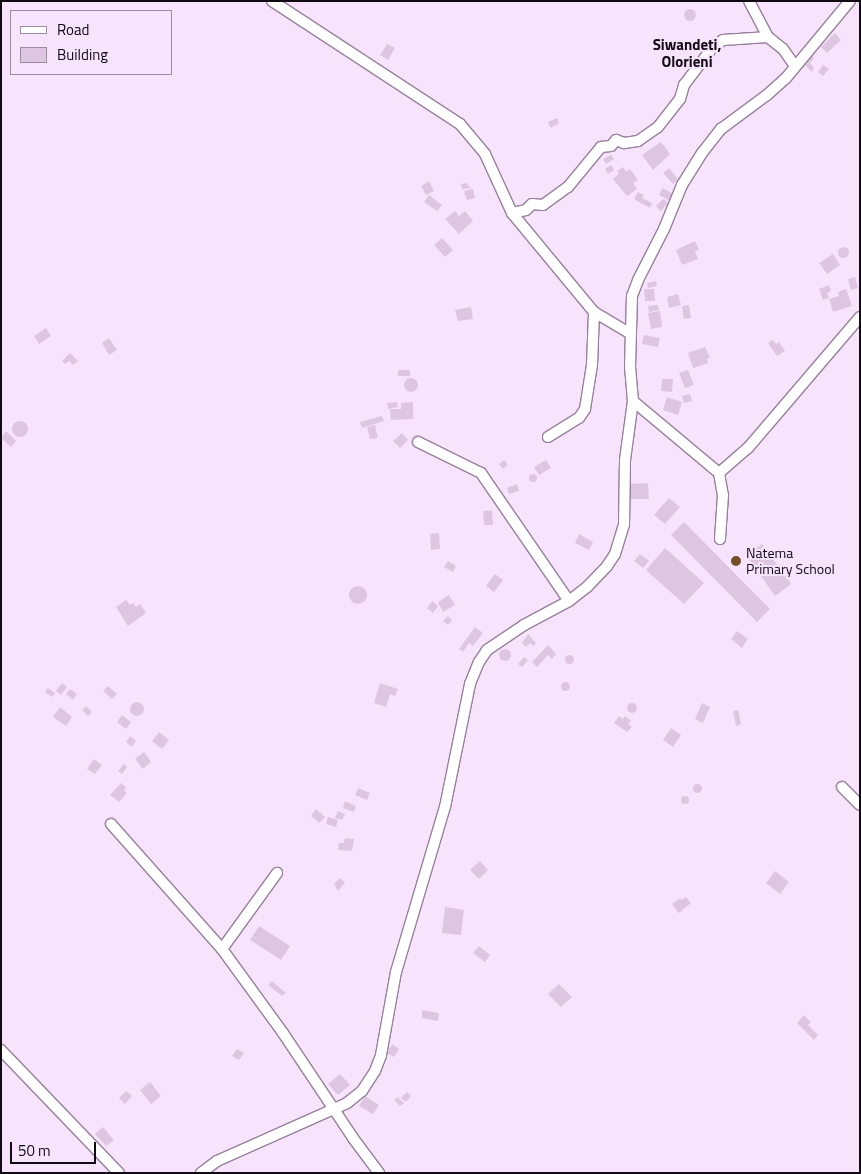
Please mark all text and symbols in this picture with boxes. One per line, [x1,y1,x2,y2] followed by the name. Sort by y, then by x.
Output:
[10,10,172,75] legend
[57,18,89,41] text: Road
[653,35,721,70] district label: Siwandeti, Olorieni
[57,43,108,66] text: Building
[746,545,835,578] place label: Natema Primary School
[730,555,742,567] marker: Natema Primary School
[12,1132,99,1164] scale bar
[18,1139,51,1162] text: 50 m

